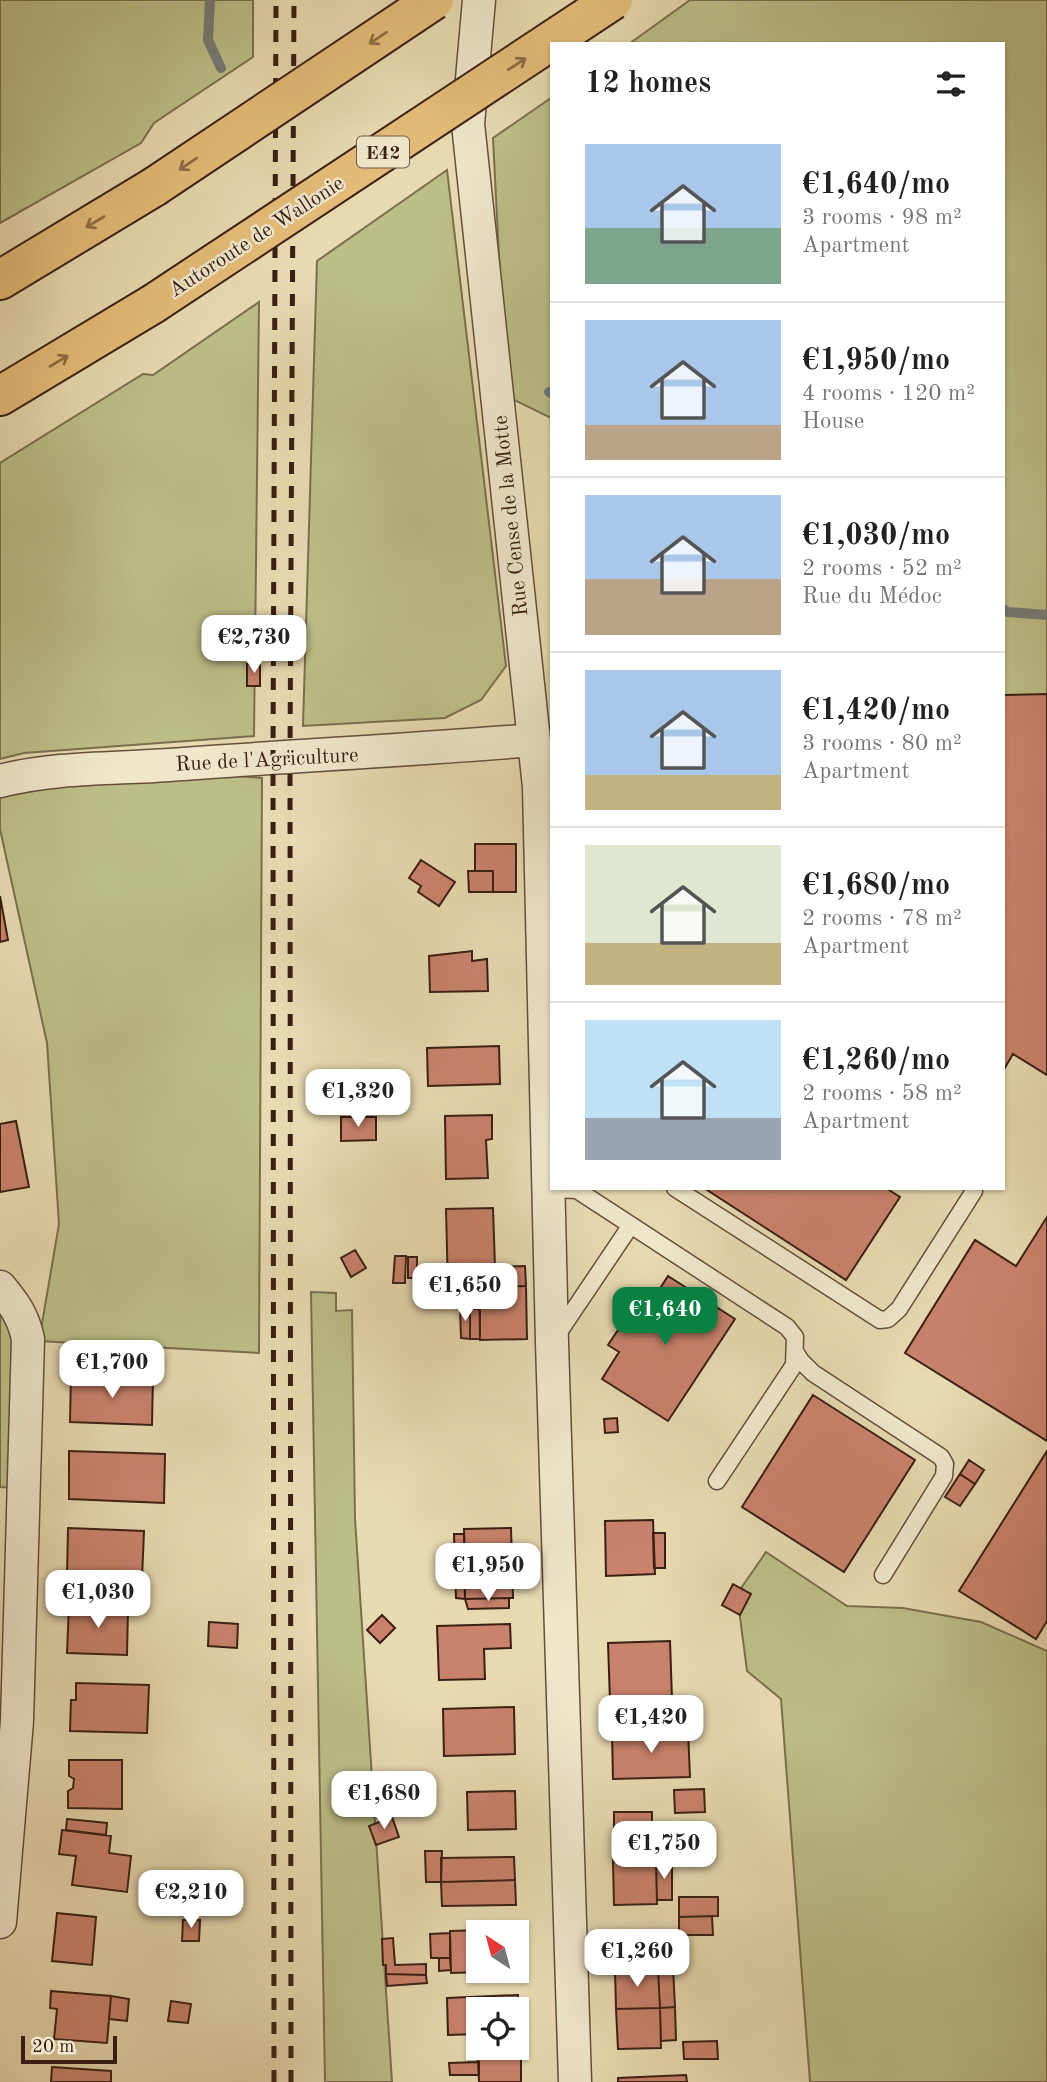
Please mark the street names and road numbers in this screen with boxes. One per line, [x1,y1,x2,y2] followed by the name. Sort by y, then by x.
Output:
[357,136,409,168] road number: E42
[165,173,348,302] street label: Autoroute de Wallonie
[490,414,533,618] street label: Rue Cense de la Motte
[175,745,359,776] street label: Rue de l'Agriculture

